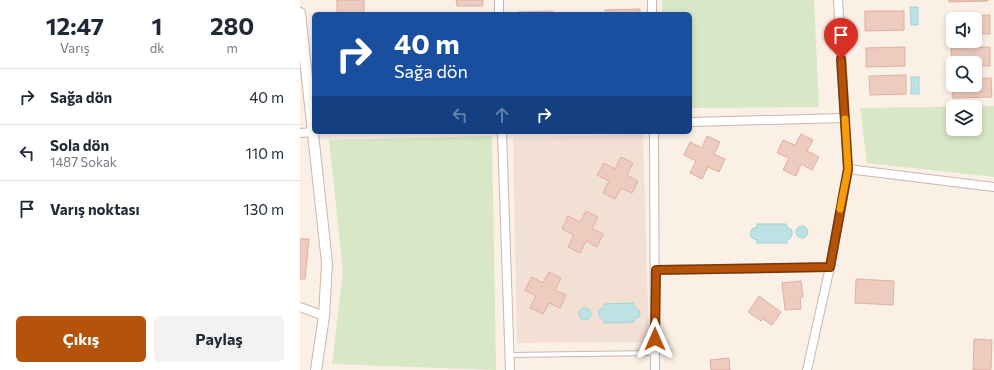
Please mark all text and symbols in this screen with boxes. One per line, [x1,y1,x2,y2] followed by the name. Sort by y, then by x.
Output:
[46,11,104,40] text: 12:47
[152,11,162,40] text: 1
[210,11,254,40] text: 280
[946,12,982,136] map controls
[946,12,982,48] button: sound
[824,18,858,59] pin
[830,24,852,46] icon: arrive
[394,26,460,60] text: 40 m
[328,28,380,80] icon: right
[60,40,90,56] text: Varış
[150,40,164,56] text: dk
[226,40,238,56] text: m
[946,56,982,92] button: search
[394,60,468,82] text: Sağa dön
[16,86,38,108] icon: right
[50,88,112,106] text: Sağa dön
[249,88,284,106] text: 40 m
[946,100,982,136] button: layers
[449,104,471,126] icon: left
[491,104,513,126] icon: ahead
[533,104,555,126] icon: right
[50,136,109,154] text: Sola dön
[16,142,38,164] icon: left
[245,144,284,162] text: 110 m
[50,154,117,170] text: 1487 Sokak
[16,198,38,220] icon: arrive
[50,200,140,218] text: Varış noktası
[243,200,284,218] text: 130 m
[16,316,146,362] button: Çıkış
[154,316,284,362] button: Paylaş
[634,318,676,360] position arrow

